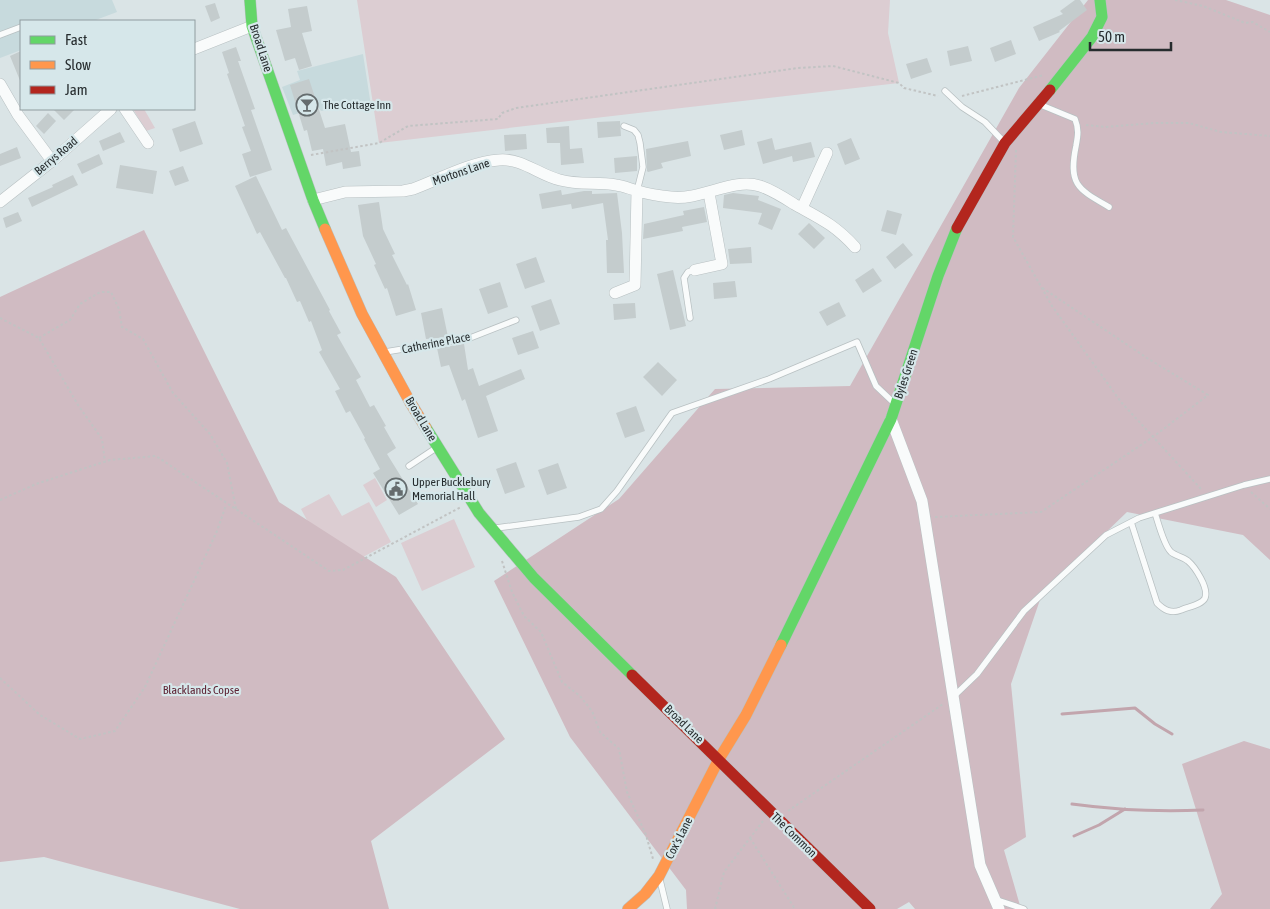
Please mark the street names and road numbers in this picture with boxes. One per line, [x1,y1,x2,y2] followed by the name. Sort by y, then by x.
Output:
[247,22,275,74] street label: Broad Lane
[32,134,80,178] street label: Berrys Road
[431,156,491,188] street label: Mortons Lane
[401,330,471,356] street label: Catherine Place
[891,347,921,401] street label: Byles Green
[402,394,440,444] street label: Broad Lane
[661,702,707,746] street label: Broad Lane
[768,810,820,860] street label: The Common
[663,815,695,861] street label: Cox's Lane

